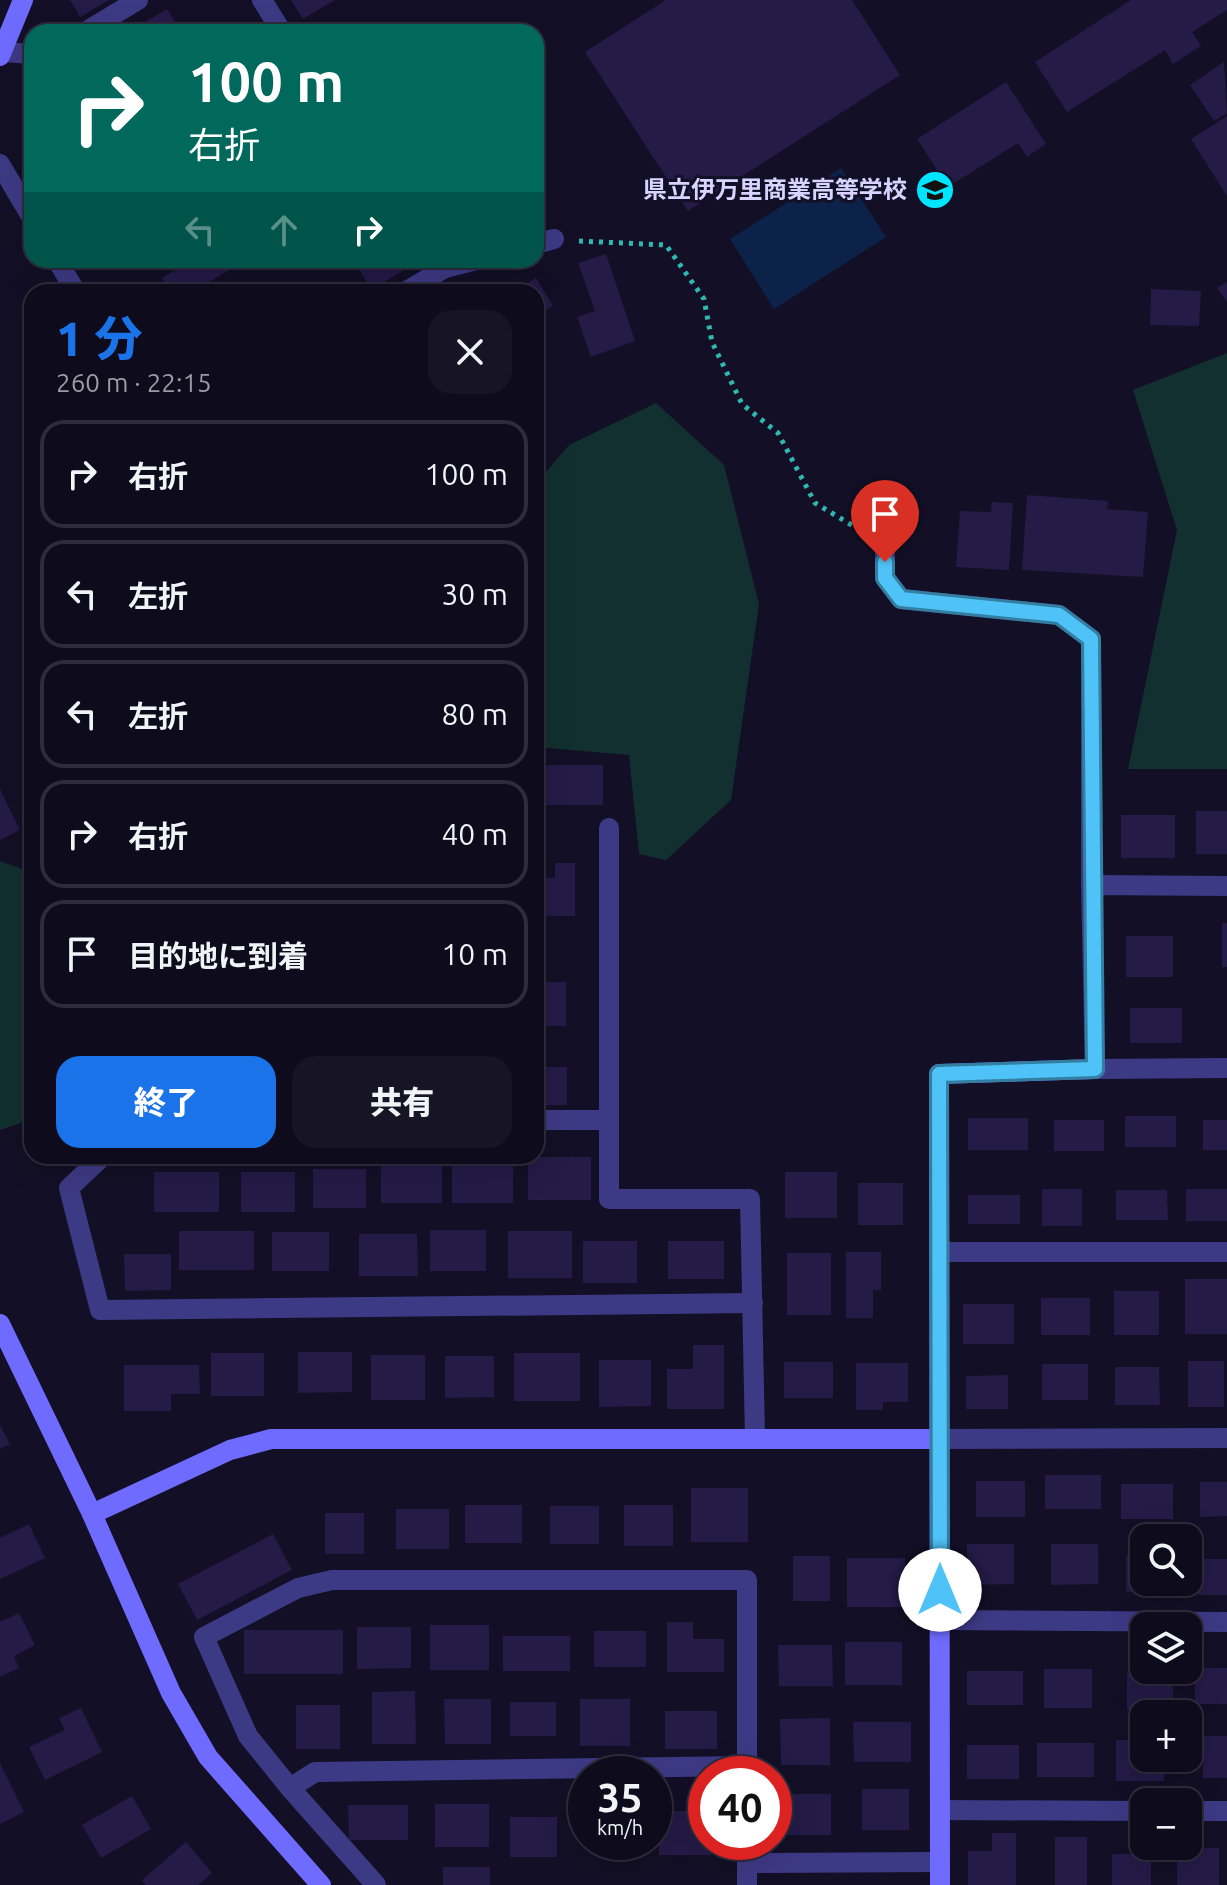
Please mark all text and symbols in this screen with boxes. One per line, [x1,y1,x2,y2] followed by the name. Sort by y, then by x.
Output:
[188,50,344,113] text: 100 m
[56,56,160,160] icon: right
[188,124,260,165] text: 右折
[914,169,956,211] school or university icon: 県立伊万里商業高等学校
[643,176,907,203] place label: 県立伊万里商業高等学校
[178,208,222,252] icon: left
[262,208,306,252] icon: ahead
[346,208,390,252] icon: right
[428,310,512,394] button: close
[56,311,143,365] text: 1 分
[56,368,212,397] text: 260 m · 22:15
[60,452,104,496] icon: right
[424,457,508,491] text: 100 m
[128,459,188,493] text: 右折
[851,480,919,562] pin
[863,492,907,536] icon: arrive
[60,572,104,616] icon: left
[441,577,508,611] text: 30 m
[128,579,188,613] text: 左折
[60,692,104,736] icon: left
[441,697,508,731] text: 80 m
[128,699,188,733] text: 左折
[60,812,104,856] icon: right
[441,817,508,851] text: 40 m
[128,819,188,853] text: 右折
[60,932,104,976] icon: arrive
[441,937,508,971] text: 10 m
[128,939,308,973] text: 目的地に到着
[56,1056,276,1148] button: 終了
[292,1056,512,1148] button: 共有
[1130,1524,1202,1860] map controls
[1130,1524,1202,1596] button: search
[898,1548,982,1632] position arrow
[1130,1612,1202,1684] button: layers
[1130,1700,1202,1772] button: +
[688,1756,792,1860] speed limit sign: 40
[597,1775,643,1820] text: 35
[1130,1788,1202,1860] button: −
[597,1816,643,1839] text: km/h

